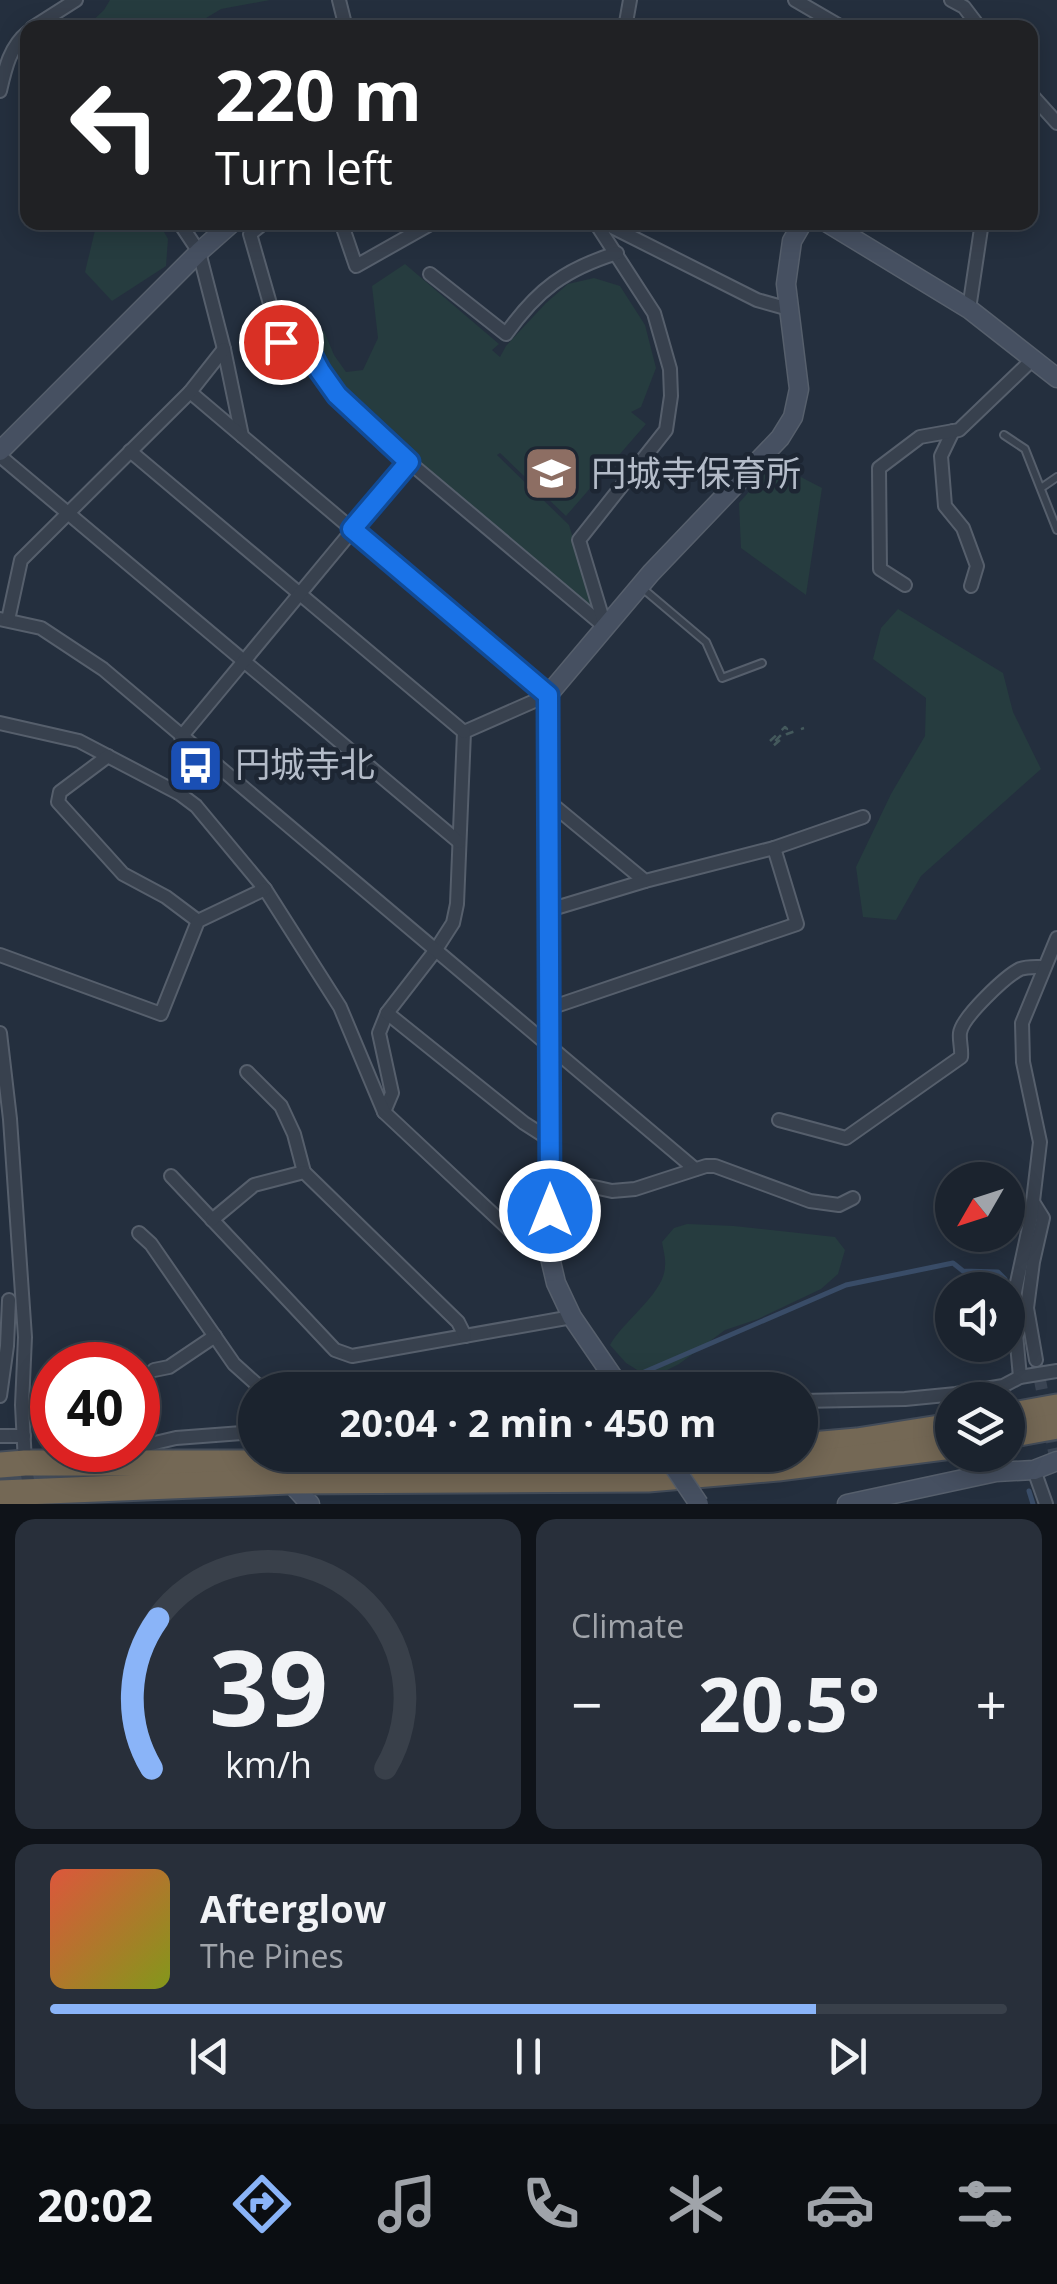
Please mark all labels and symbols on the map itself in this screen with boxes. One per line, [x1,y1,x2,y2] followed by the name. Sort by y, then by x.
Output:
[239,300,324,385] pin
[522,444,582,504] school or university icon: 円城寺保育所
[591,449,801,496] place label: 円城寺保育所
[166,735,226,795] bus stop icon: 円城寺北
[235,740,375,787] place label: 円城寺北
[498,1159,602,1263] position arrow
[935,1162,1025,1252] north arrow
[30,1342,160,1472] speed limit sign: 40

